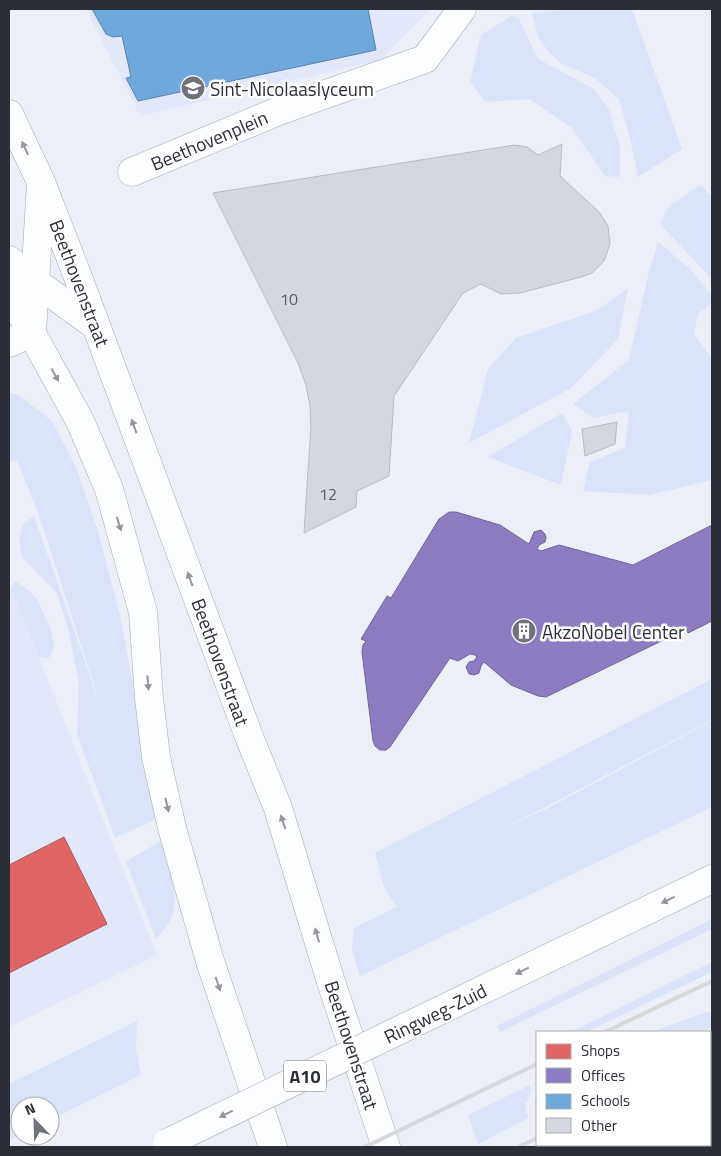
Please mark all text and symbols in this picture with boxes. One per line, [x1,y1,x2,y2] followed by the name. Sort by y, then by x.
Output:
[210,74,374,103] place label: Sint-Nicolaaslyceum
[180,75,206,101] school or university icon: Sint-Nicolaaslyceum
[146,102,272,178] street label: Beethovenplein
[21,141,29,155] one-way arrow
[42,215,118,351] street label: Beethovenstraat
[280,287,298,311] house number: 10
[51,368,59,383] one-way arrow
[130,419,137,434] one-way arrow
[319,482,337,506] house number: 12
[116,517,124,532] one-way arrow
[186,571,193,586] one-way arrow
[184,594,258,730] street label: Beethovenstraat
[542,617,685,646] place label: AkzoNobel Center
[511,618,537,644] building icon: AkzoNobel Center
[145,675,153,691] one-way arrow
[163,797,171,812] one-way arrow
[278,814,286,829] one-way arrow
[661,897,675,905] one-way arrow
[313,927,321,942] one-way arrow
[515,967,529,975] one-way arrow
[215,976,222,991] one-way arrow
[379,976,491,1050] street label: Ringweg-Zuid
[317,977,387,1114] street label: Beethovenstraat
[536,1031,711,1146] legend
[581,1039,620,1062] text: Shops
[284,1060,326,1092] road number: A10
[581,1064,625,1087] text: Offices
[581,1089,630,1112] text: Schools
[10,1096,60,1146] north arrow
[21,1097,38,1120] text: N
[219,1110,234,1119] one-way arrow
[581,1114,617,1137] text: Other

